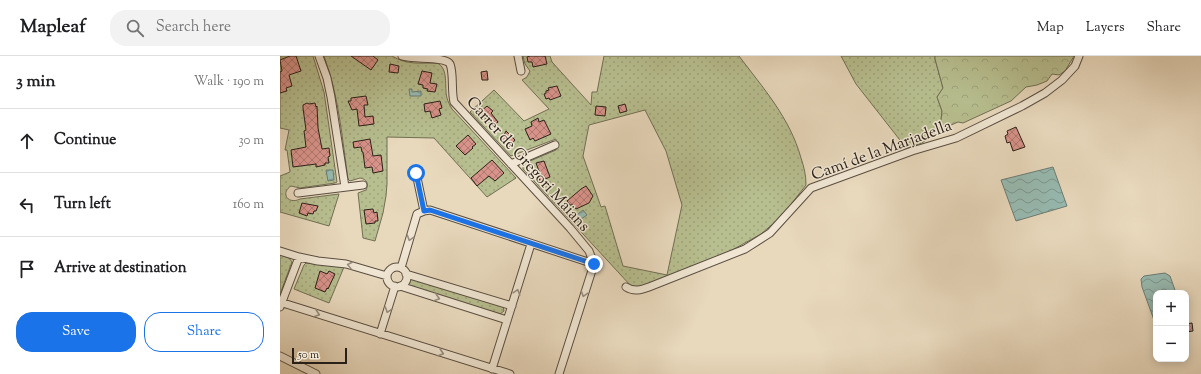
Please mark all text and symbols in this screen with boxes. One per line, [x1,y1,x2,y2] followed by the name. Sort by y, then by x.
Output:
[110,10,390,46] search box
[20,14,86,41] text: Mapleaf
[124,17,146,39] icon: search
[156,17,231,38] text: Search here
[1037,18,1064,38] text: Map
[1086,18,1124,38] text: Layers
[1146,18,1181,38] text: Share
[16,70,55,94] text: 3 min
[194,73,264,91] text: Walk · 190 m
[460,92,594,237] street label: Carrer de Gregori Maians
[808,115,956,188] street label: Camí de la Marjadella
[16,130,38,152] icon: ahead
[54,130,116,151] text: Continue
[238,132,264,150] text: 30 m
[407,164,425,182] route start
[16,194,38,216] icon: left
[54,194,111,215] text: Turn left
[233,196,264,214] text: 160 m
[406,234,415,241] one-way arrow
[585,255,603,273] route end
[16,258,38,280] icon: arrive
[54,258,187,279] text: Arrive at destination
[347,261,354,270] one-way arrow
[512,288,521,295] one-way arrow
[1153,290,1189,362] map controls
[1153,290,1189,326] button: +
[581,291,589,298] one-way arrow
[433,293,440,302] one-way arrow
[384,306,392,313] one-way arrow
[313,309,320,317] one-way arrow
[16,312,136,352] button: Save
[144,312,264,352] button: Share
[1153,326,1189,362] button: −
[292,346,347,365] scale bar
[298,347,319,363] text: 50 m
[437,348,444,357] one-way arrow

